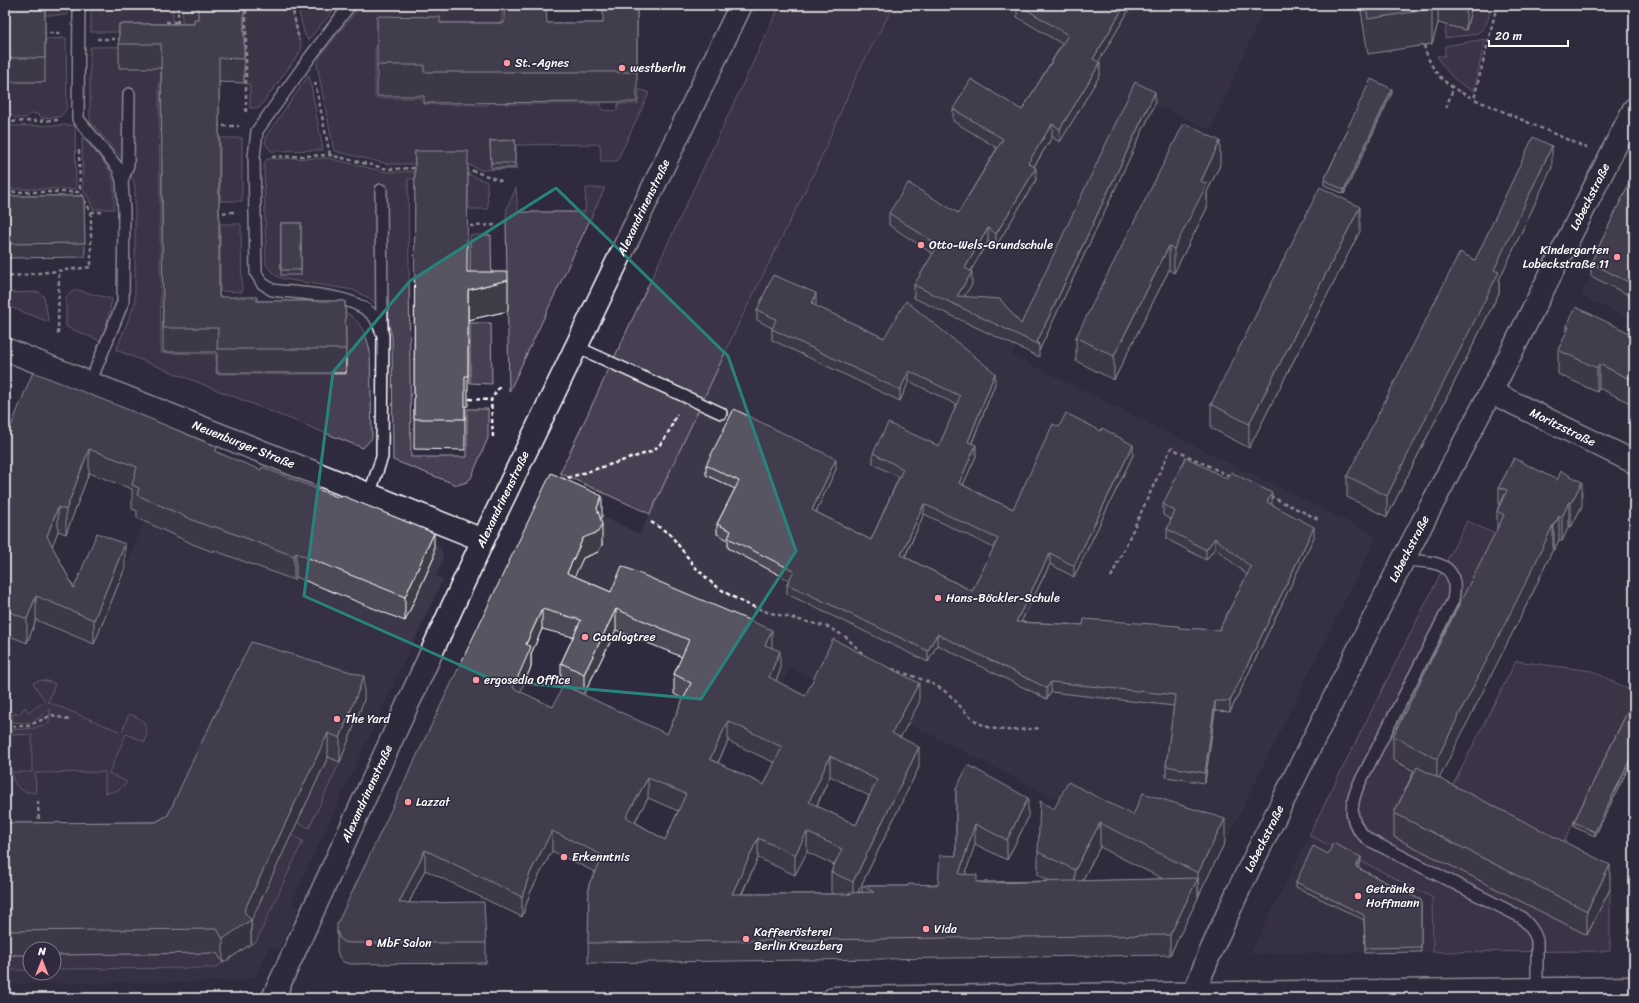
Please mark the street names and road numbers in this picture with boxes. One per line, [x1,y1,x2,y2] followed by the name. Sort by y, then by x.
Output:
[610,155,676,261] street label: Alexandrinenstraße
[1564,159,1616,234] street label: Lobeckstraße
[1526,402,1600,453] street label: Moritzstraße
[189,414,298,475] street label: Neuenburger Straße
[469,447,535,552] street label: Alexandrinenstraße
[1383,511,1435,586] street label: Lobeckstraße
[334,741,399,847] street label: Alexandrinenstraße
[1238,801,1290,876] street label: Lobeckstraße

